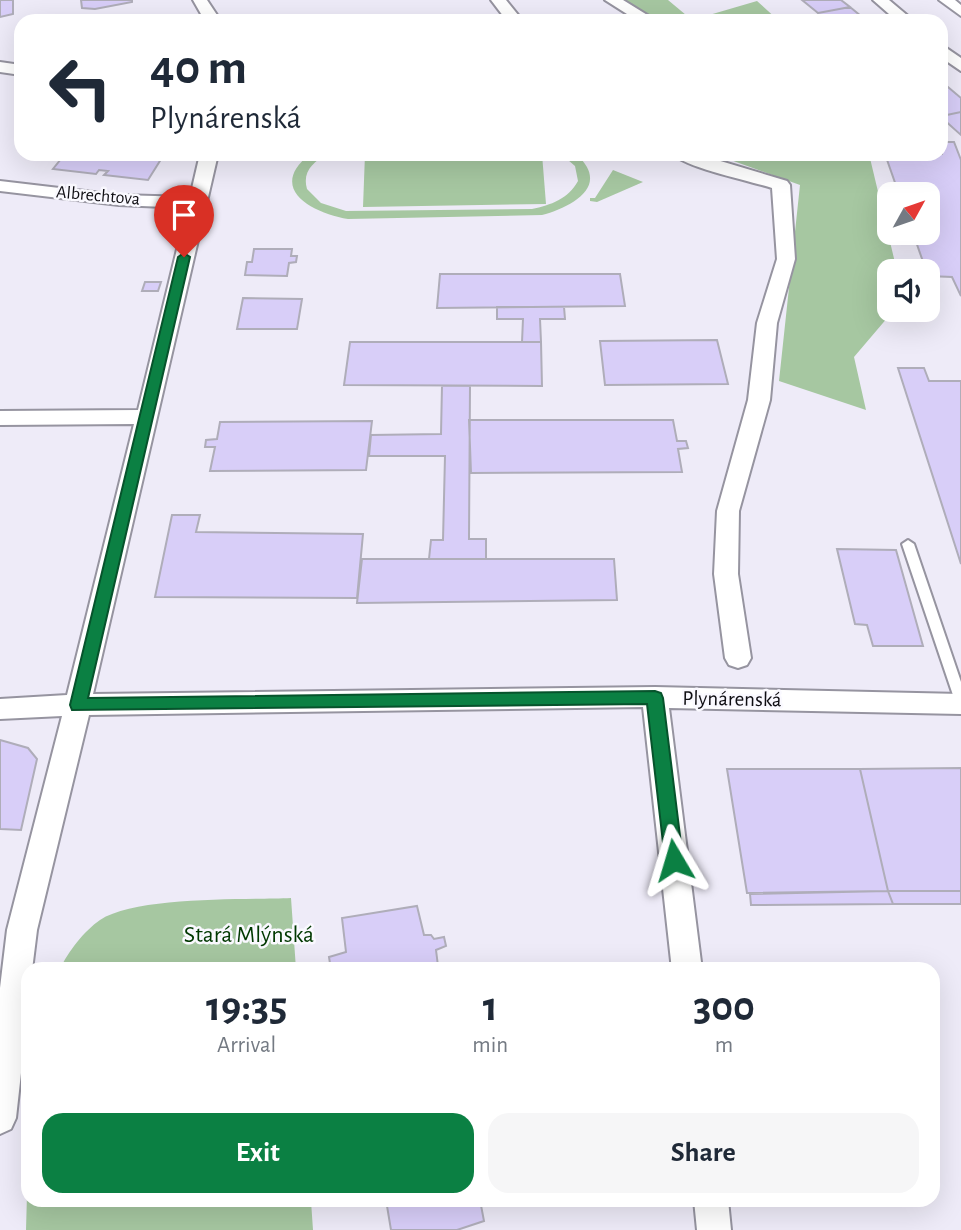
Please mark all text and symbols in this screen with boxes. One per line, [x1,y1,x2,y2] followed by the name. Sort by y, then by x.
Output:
[35,42,126,133] icon: left
[150,44,247,93] text: 40 m
[150,102,301,134] text: Plynárenská
[877,182,940,245] north arrow
[877,182,940,322] map controls
[55,183,141,209] street label: Albrechtova
[154,185,214,257] pin
[165,196,203,234] icon: arrive
[877,259,940,322] button: sound
[682,688,782,710] street label: Plynárenská
[637,823,711,897] position arrow
[184,923,314,947] park label: Stará Mlýnská
[206,986,287,1028] text: 19:35
[483,986,498,1028] text: 1
[693,986,755,1028] text: 300
[217,1034,276,1057] text: Arrival
[472,1034,508,1057] text: min
[715,1034,733,1057] text: m
[42,1113,474,1193] button: Exit
[488,1113,919,1193] button: Share

